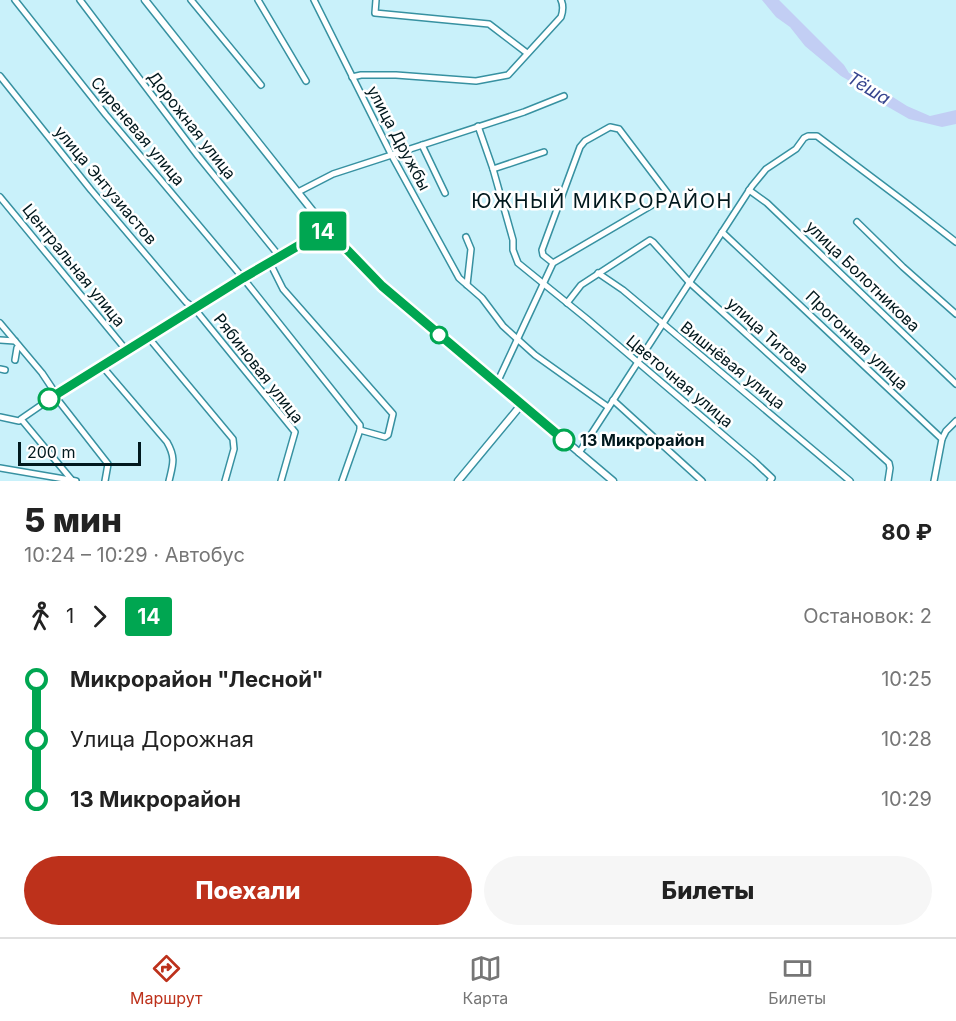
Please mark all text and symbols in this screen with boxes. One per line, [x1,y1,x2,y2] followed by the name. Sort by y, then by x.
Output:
[143,67,241,183] street label: Дорожная улица
[844,67,894,109] water label: Тёша
[87,73,189,189] street label: Сиреневая улица
[363,82,435,194] street label: улица Дружбы
[51,122,161,248] street label: улица Энтузиастов
[471,188,733,213] district label: ЮЖНЫЙ МИКРОРАЙОН
[18,199,130,331] street label: Центральная улица
[296,212,350,250] line badge: 14
[802,216,924,336] street label: улица Болотникова
[311,219,335,244] text: 14
[802,286,912,394] street label: Прогонная улица
[723,293,813,377] street label: улица Титова
[210,309,308,427] street label: Рябиновая улица
[677,317,789,413] street label: Вишнёвая улица
[430,326,448,344] unlabelled marker
[622,330,738,432] street label: Цветочная улица
[38,388,60,410] unlabelled marker
[553,429,575,451] marker: 13 Микрорайон
[580,430,704,450] place label: 13 Микрорайон
[18,439,141,466] scale bar
[27,442,75,462] text: 200 m
[24,500,122,540] text: 5 мин
[881,519,932,545] text: 80 ₽
[24,543,245,567] text: 10:24 – 10:29 · Автобус
[24,600,57,633] icon: walk
[83,600,116,633] icon: forward
[66,604,74,628] text: 1
[137,604,160,629] text: 14
[803,604,932,628] text: Остановок: 2
[70,666,324,692] text: Микрорайон "Лесной"
[881,667,932,691] text: 10:25
[70,726,254,752] text: Улица Дорожная
[881,727,932,751] text: 10:28
[70,786,241,812] text: 13 Микрорайон
[881,787,932,811] text: 10:29
[24,856,472,925] button: Поехали
[484,856,932,925] button: Билеты
[130,952,203,1008] tab: Маршрут
[462,952,508,1008] tab: Карта
[768,952,826,1008] tab: Билеты

